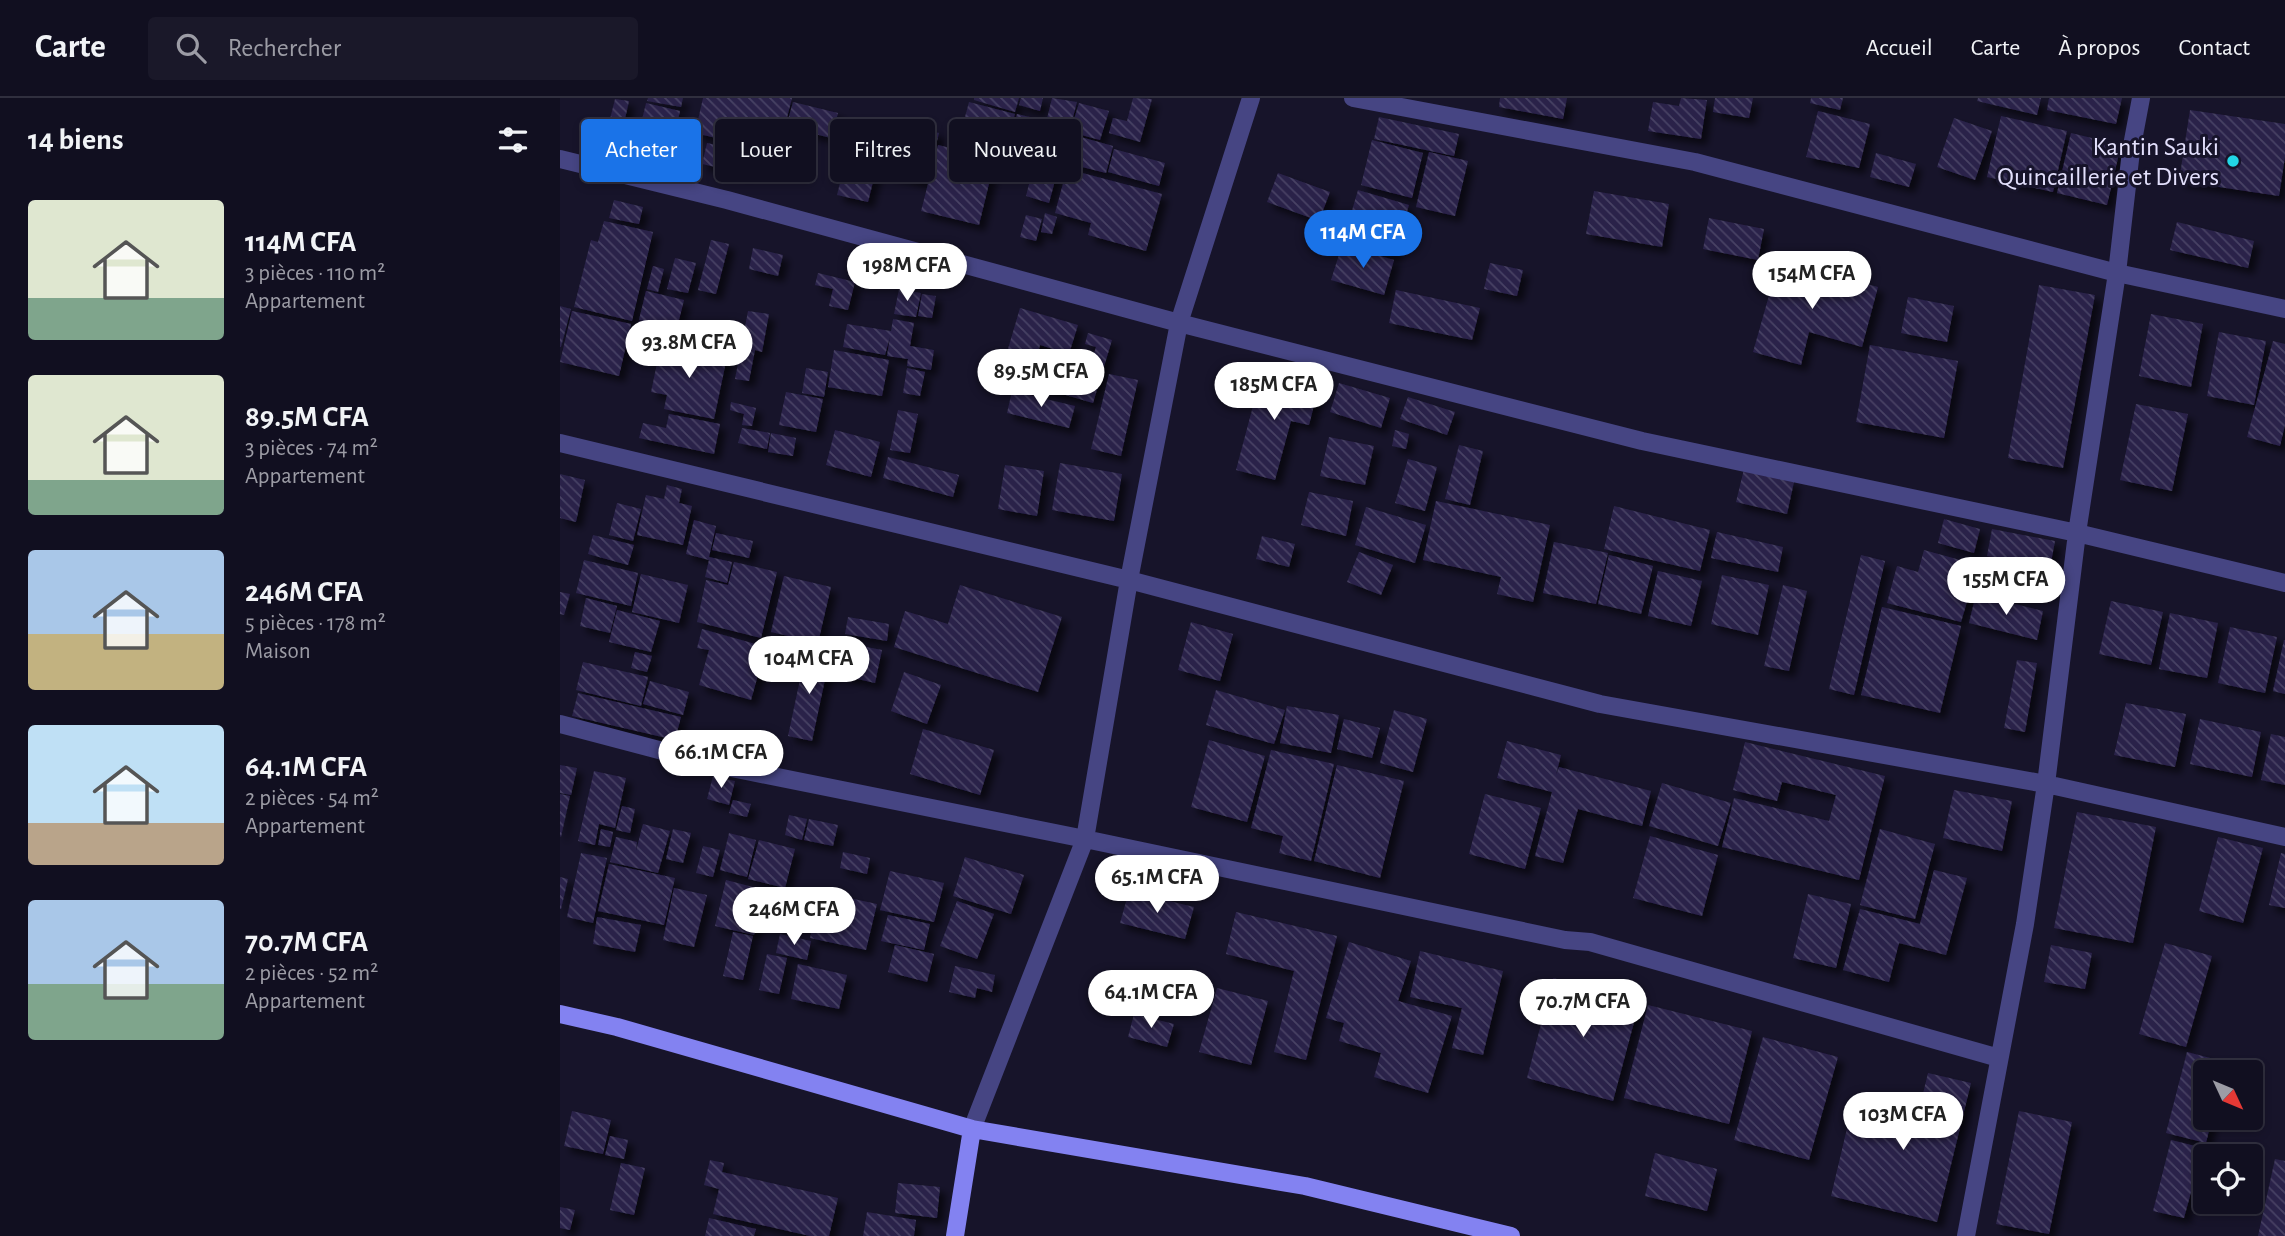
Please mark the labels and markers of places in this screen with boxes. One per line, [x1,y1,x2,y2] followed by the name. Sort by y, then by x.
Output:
[1997,134,2219,190] place label: Kantin Sauki Quincaillerie et Divers
[2225,153,2241,169] marker: Kantin Sauki Quincaillerie et Divers
[1291,211,1435,270] pin: 114M CFA
[835,244,979,303] pin: 198M CFA
[1740,252,1884,311] pin: 154M CFA
[609,320,769,380] pin: 93.8M CFA
[961,350,1121,409] pin: 89.5M CFA
[1202,362,1346,422] pin: 185M CFA
[1934,558,2078,617] pin: 155M CFA
[737,636,881,696] pin: 104M CFA
[641,730,801,790] pin: 66.1M CFA
[1077,856,1237,915] pin: 65.1M CFA
[722,888,866,947] pin: 246M CFA
[1071,970,1231,1030] pin: 64.1M CFA
[1503,979,1663,1039] pin: 70.7M CFA
[1831,1093,1975,1152] pin: 103M CFA

